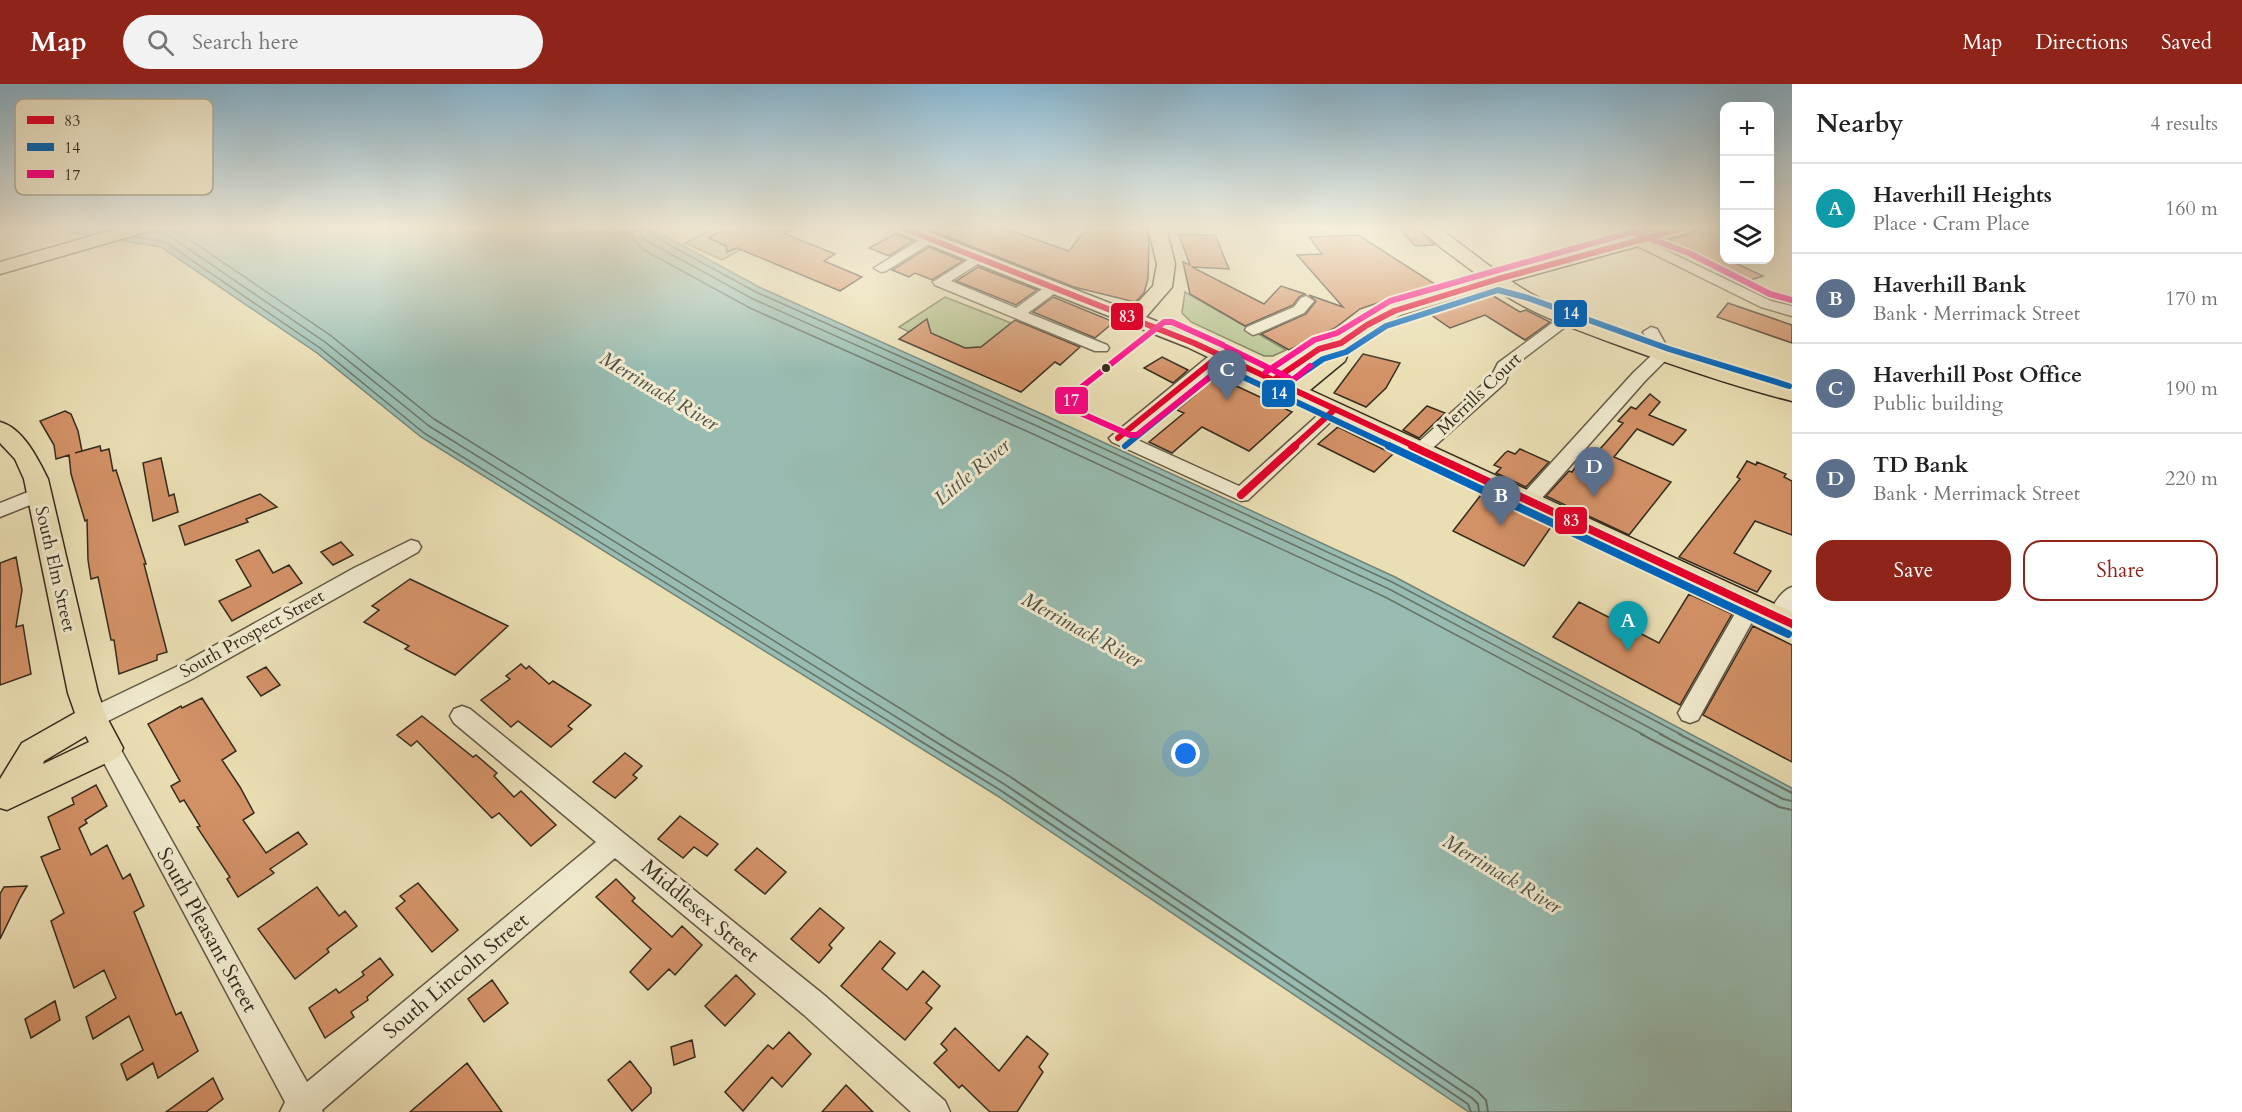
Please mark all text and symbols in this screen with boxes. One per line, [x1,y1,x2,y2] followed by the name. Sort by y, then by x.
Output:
[123,15,543,69] search box
[30,23,87,61] text: Map
[144,26,177,59] icon: search
[192,27,299,57] text: Search here
[1962,28,2002,57] text: Map
[2035,28,2128,57] text: Directions
[2161,28,2212,57] text: Saved
[15,99,213,195] legend
[1720,102,1774,264] map controls
[1720,102,1774,156] button: +
[1816,106,1904,141] text: Nearby
[64,110,80,132] text: 83
[2150,110,2218,137] text: 4 results
[64,137,80,159] text: 14
[1720,156,1774,210] button: −
[64,164,80,186] text: 17
[1873,180,2052,210] text: Haverhill Heights
[1828,195,1843,222] text: A
[2165,195,2218,222] text: 160 m
[1720,210,1774,264] button: layers
[1873,210,2030,237] text: Place · Cram Place
[1873,270,2027,300] text: Haverhill Bank
[1828,285,1843,312] text: B
[2165,285,2218,312] text: 170 m
[1553,299,1588,328] line badge: 14
[1873,300,2080,327] text: Bank · Merrimack Street
[1110,302,1144,331] line badge: 83
[1563,303,1579,325] text: 14
[1119,306,1135,328] text: 83
[595,345,725,438] water label: Merrimack River
[1431,347,1527,441] street label: Merrills Court
[1208,350,1246,400] pin: C
[1873,360,2082,390] text: Haverhill Post Office
[1100,362,1112,374] unlabelled marker
[1828,375,1843,402] text: C
[2165,375,2218,402] text: 190 m
[1261,379,1296,408] line badge: 14
[1271,383,1287,405] text: 14
[1054,386,1089,415] line badge: 17
[1063,390,1079,412] text: 17
[1873,390,2003,417] text: Public building
[928,431,1017,512] water label: Little River
[1574,448,1614,497] pin: D
[1873,450,1969,480] text: TD Bank
[1827,465,1844,492] text: D
[2165,465,2218,492] text: 220 m
[1482,476,1520,526] pin: B
[1873,480,2080,507] text: Bank · Merrimack Street
[28,504,82,635] street label: South Elm Street
[1554,506,1588,535] line badge: 83
[1563,510,1579,532] text: 83
[1816,540,2011,601] button: Save
[2023,540,2218,601] button: Share
[175,584,329,684] street label: South Prospect Street
[1017,586,1148,675] water label: Merrimack River
[1608,602,1648,651] pin: A
[1171,739,1200,768] your location
[1438,828,1568,921] water label: Merrimack River
[150,842,265,1018] street label: South Pleasant Street
[635,853,766,969] street label: Middlesex Street
[377,906,535,1046] street label: South Lincoln Street

